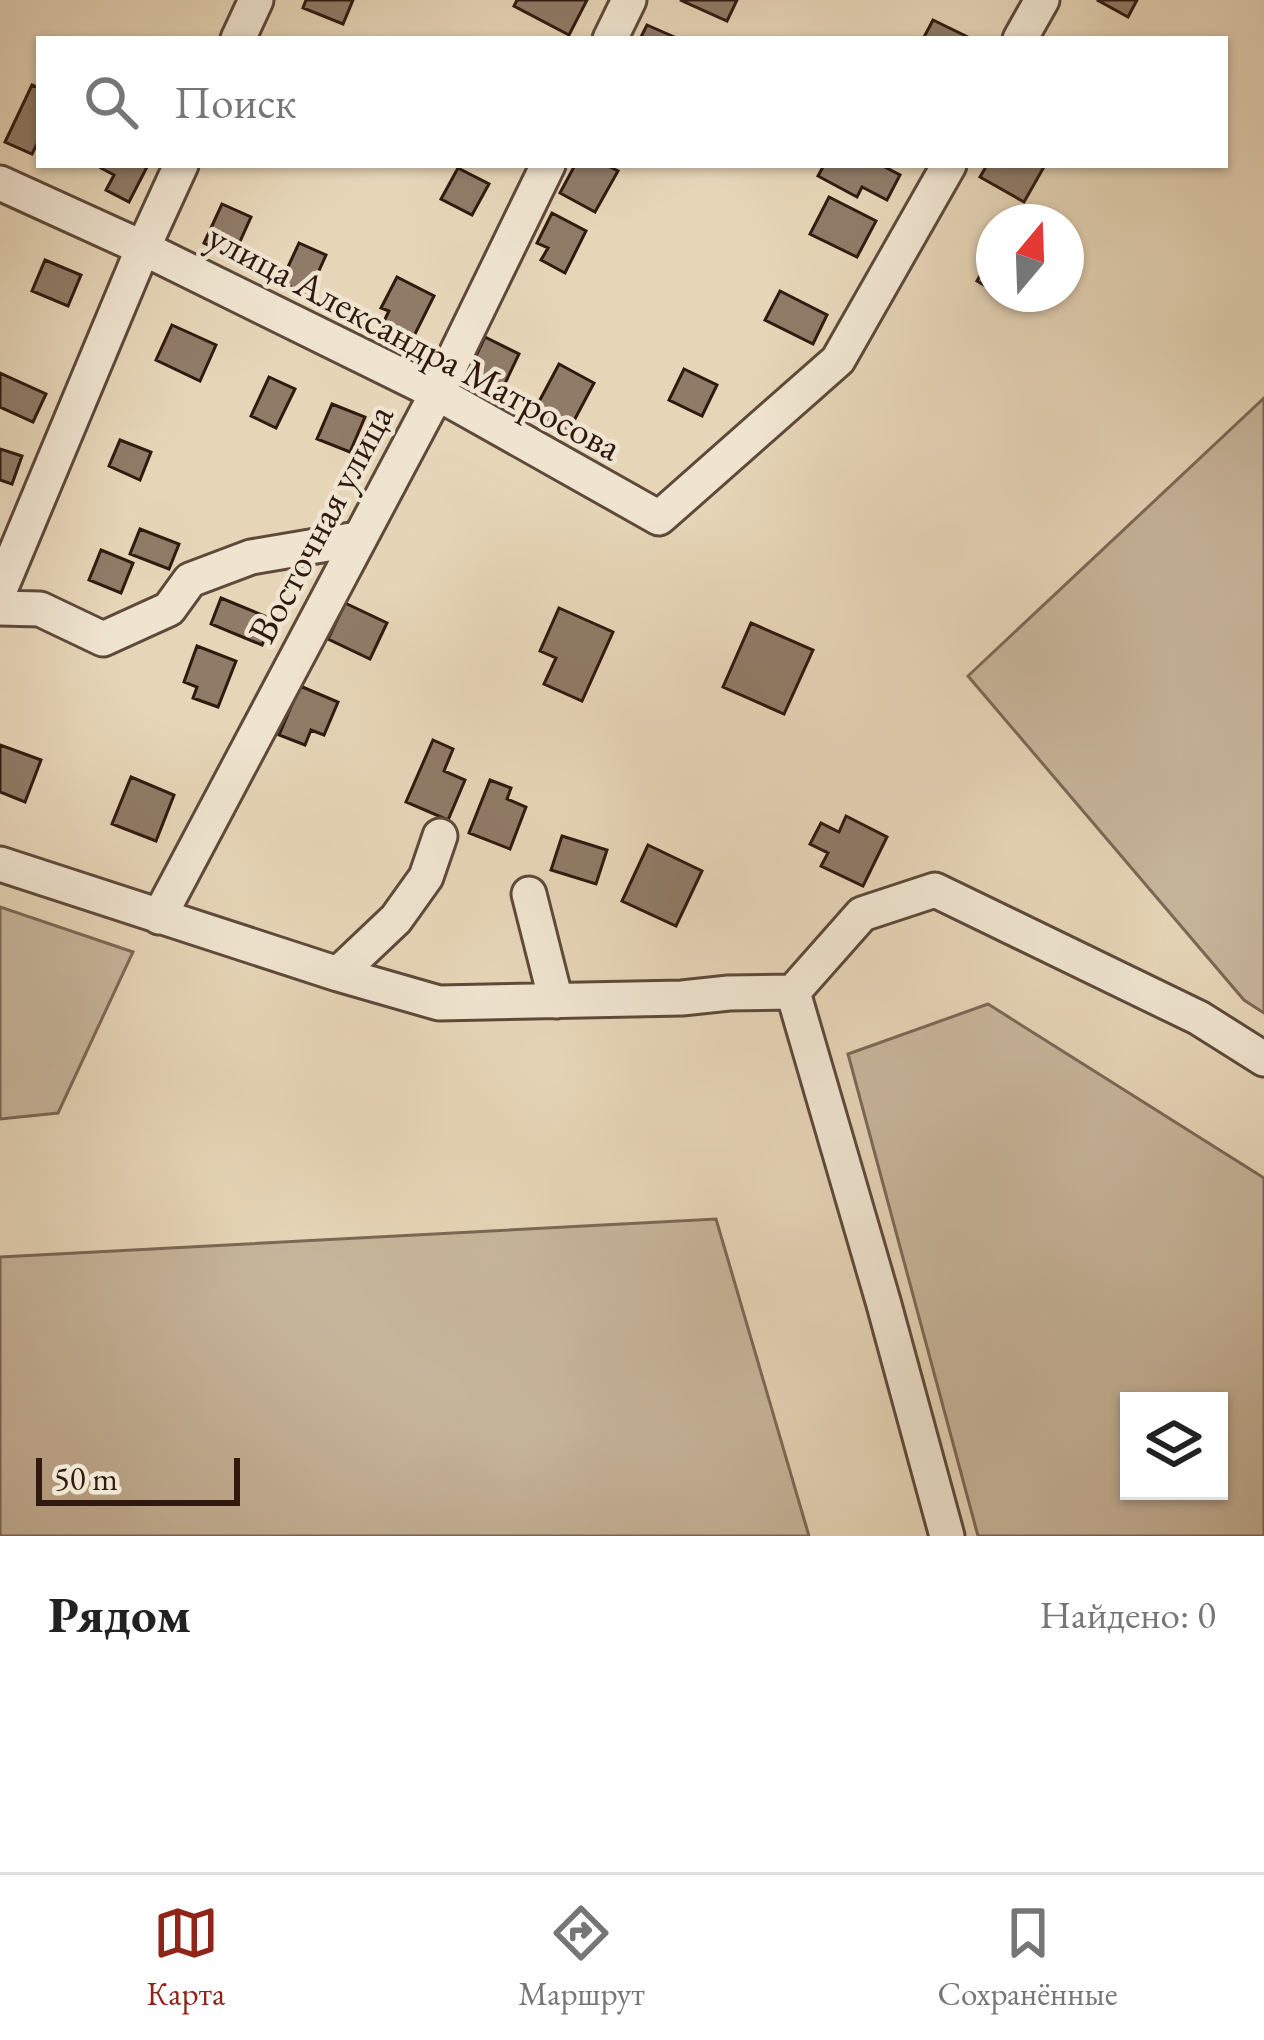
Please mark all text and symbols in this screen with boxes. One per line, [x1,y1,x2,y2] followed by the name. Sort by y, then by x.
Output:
[36,36,1228,168] search box
[78,69,144,135] icon: search
[174,73,296,131] text: Поиск
[976,204,1084,312] north arrow
[199,211,631,472] street label: улица Александра Матросова
[236,395,405,651] street label: Восточная улица
[1120,1392,1228,1500] map controls
[1120,1392,1228,1500] button: layers
[36,1452,240,1505] scale bar
[54,1457,118,1500] text: 50 m
[48,1581,191,1647] text: Рядом
[1039,1589,1216,1640] text: Найдено: 0
[146,1900,225,2015] tab: Карта
[518,1900,645,2015] tab: Маршрут
[938,1900,1118,2015] tab: Сохранённые

